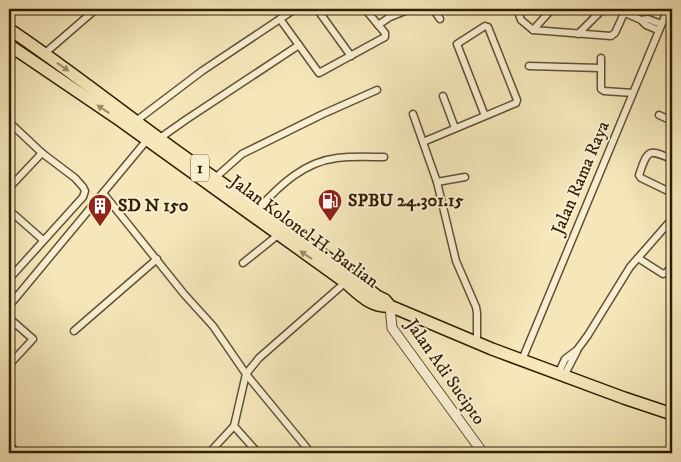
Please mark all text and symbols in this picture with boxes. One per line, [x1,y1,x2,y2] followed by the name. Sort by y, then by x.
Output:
[56,62,70,72] one-way arrow
[96,104,110,114] one-way arrow
[546,118,615,240] street label: Jalan Rama Raya
[191,154,209,182] road number: 1
[224,170,383,294] street label: Jalan Kolonel H. Barlian
[317,188,343,222] fuel station icon: SPBU 24.301.15
[348,190,464,212] place label: SPBU 24.301.15
[87,193,113,227] building icon: SD N 150
[118,195,189,217] place label: SD N 150
[299,250,313,260] one-way arrow
[399,313,490,429] street label: Jalan Adi Sucipto

